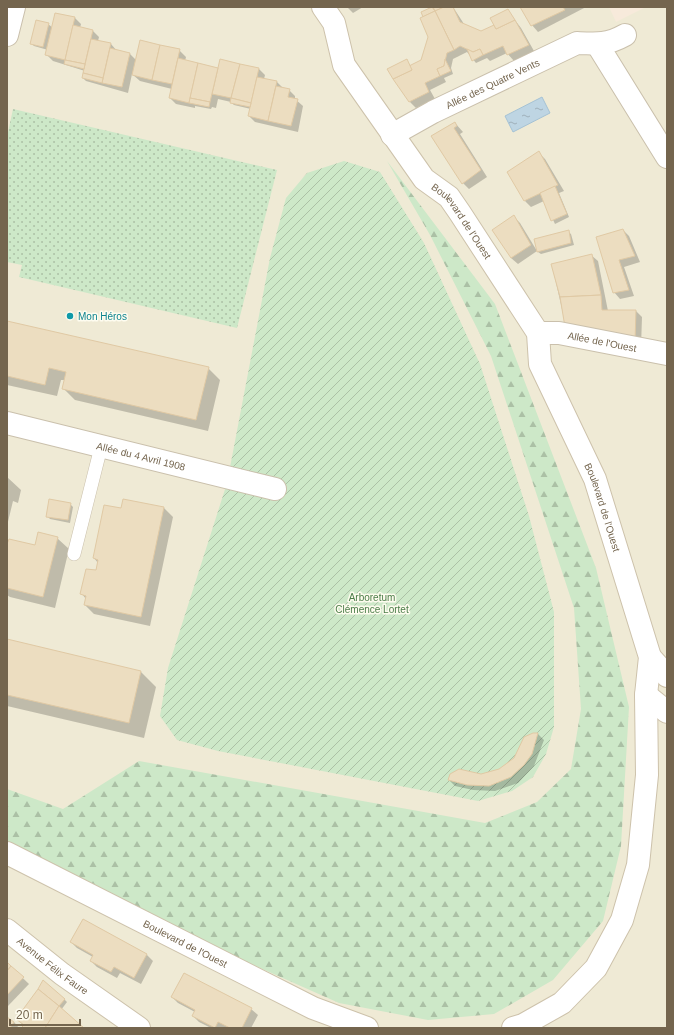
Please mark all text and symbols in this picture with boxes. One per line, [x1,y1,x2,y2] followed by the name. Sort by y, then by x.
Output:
[444,57,541,111] street label: Allée des Quatre Vents
[429,181,493,261] street label: Boulevard de l'Ouest
[65,311,75,321] marker: Mon Héros
[78,311,127,322] place label: Mon Héros
[567,330,638,354] street label: Allée de l'Ouest
[95,440,187,473] street label: Allée du 4 Avril 1908
[582,461,622,553] street label: Boulevard de l'Ouest
[335,592,409,615] park label: Arboretum Clémence Lortet
[141,918,229,970] street label: Boulevard de l'Ouest
[15,935,90,997] street label: Avenue Félix Faure
[10,1001,80,1027] scale bar
[16,1008,43,1022] text: 20 m

